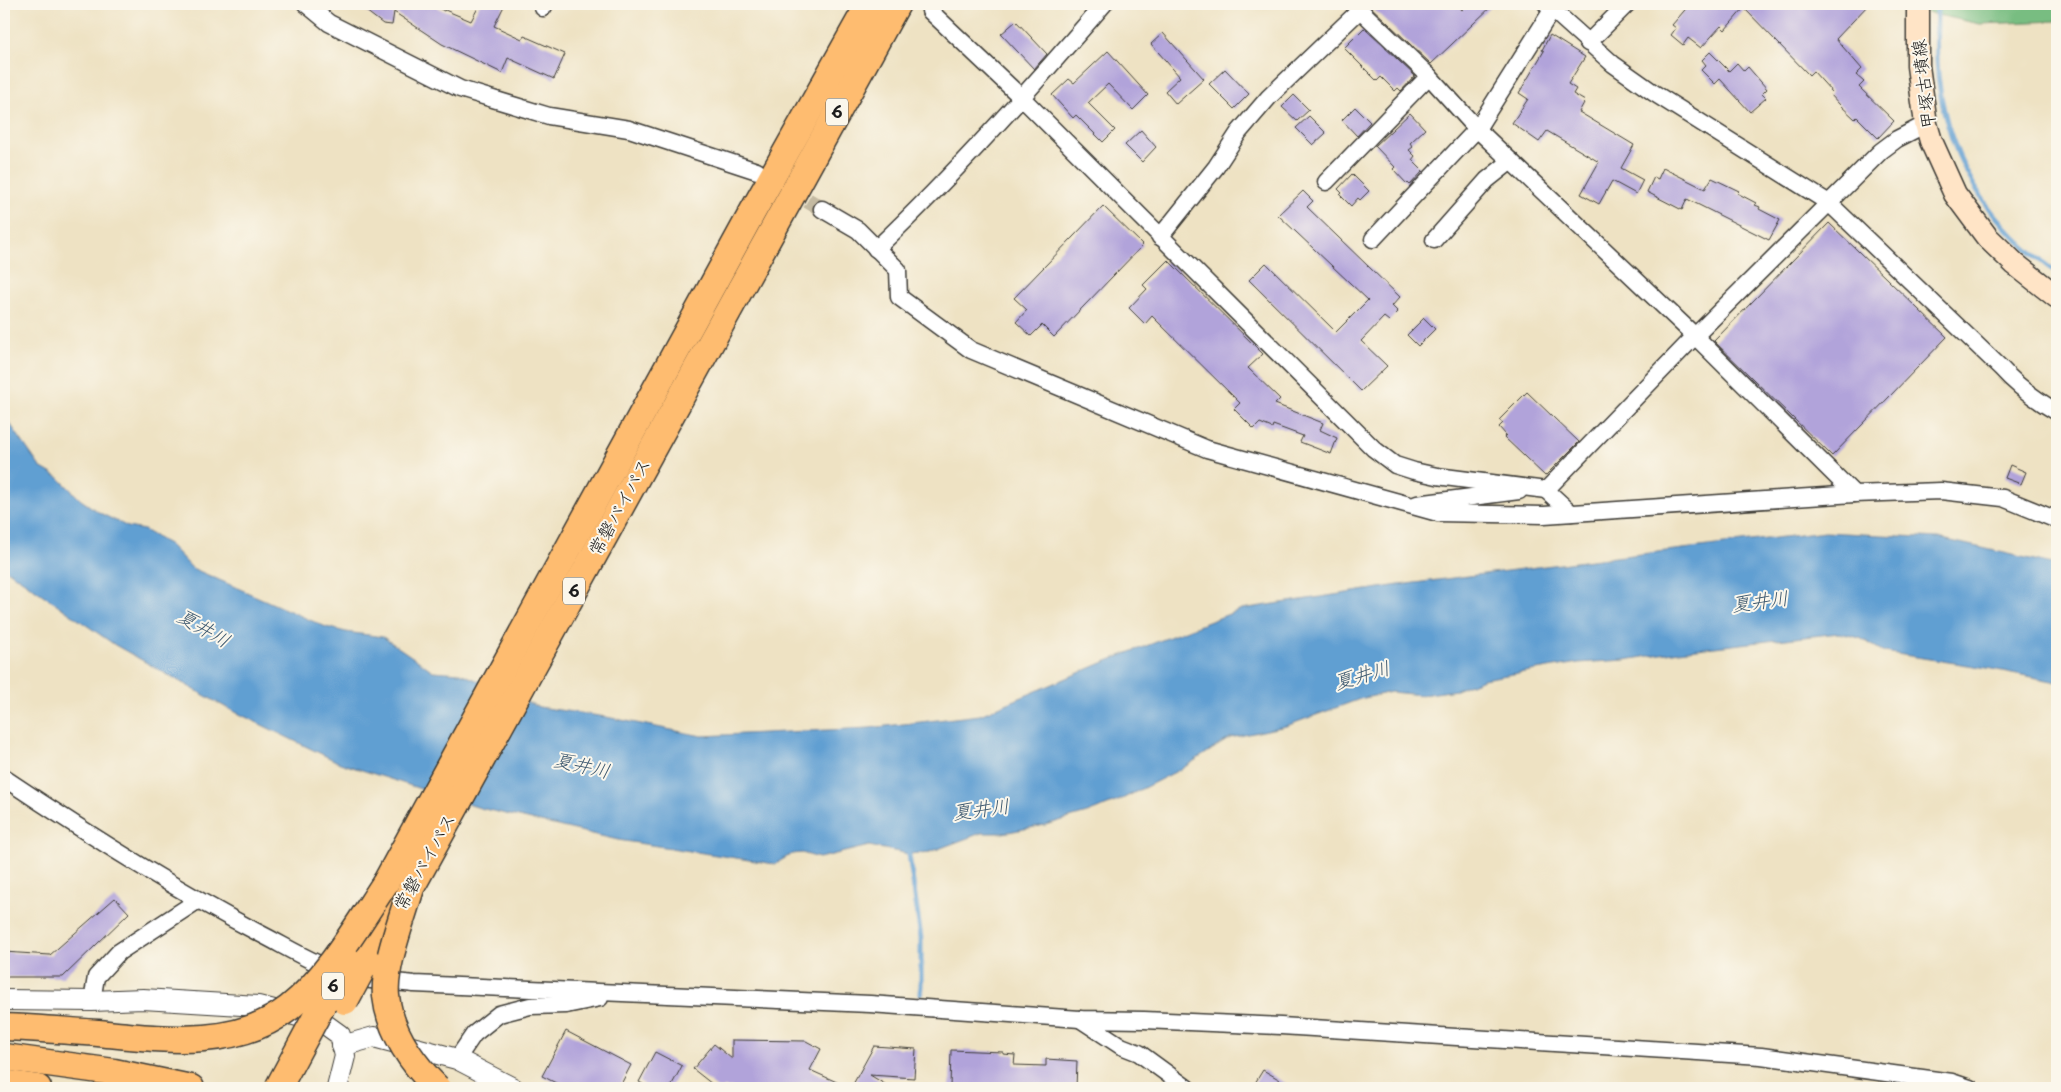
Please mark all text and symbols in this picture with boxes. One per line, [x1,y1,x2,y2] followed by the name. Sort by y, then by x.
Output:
[1904,38,1941,130] street label: 甲塚古墳線
[826,98,848,125] road number: 6
[581,453,657,560] street label: 常磐バイパス
[563,578,585,604] road number: 6
[1730,583,1790,617] water label: 夏井川
[173,601,236,654] water label: 夏井川
[1330,653,1393,695] water label: 夏井川
[551,744,613,784] water label: 夏井川
[951,791,1011,825] water label: 夏井川
[386,808,462,915] street label: 常磐バイパス
[322,972,344,999] road number: 6

